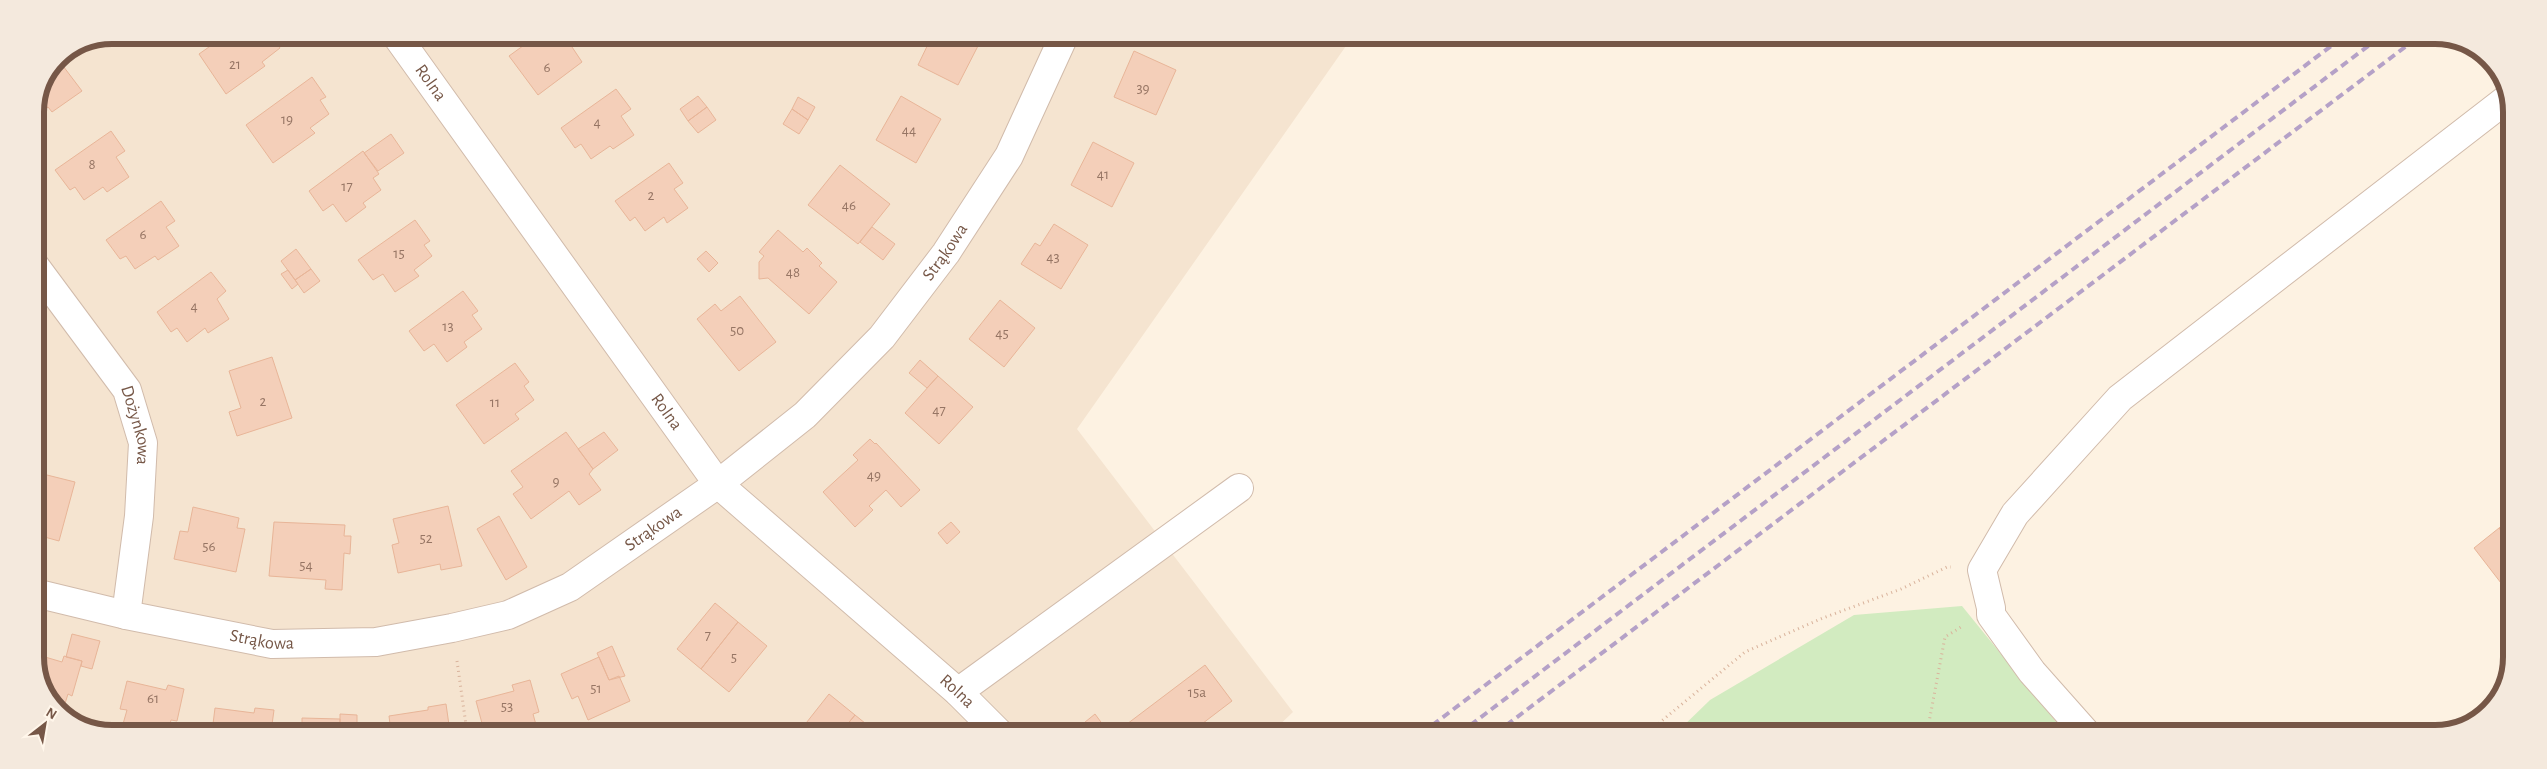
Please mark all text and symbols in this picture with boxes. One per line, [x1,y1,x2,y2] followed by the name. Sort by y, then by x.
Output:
[229,57,241,72] house number: 21
[543,60,551,75] house number: 6
[411,61,449,105] street label: Rolna
[1136,81,1150,96] house number: 39
[281,112,293,127] house number: 19
[593,115,601,130] house number: 4
[902,123,916,138] house number: 44
[88,157,96,172] house number: 8
[1097,167,1109,182] house number: 41
[341,179,353,194] house number: 17
[648,188,655,203] house number: 2
[842,198,856,213] house number: 46
[919,221,971,284] street label: Strąkowa
[139,227,147,242] house number: 6
[393,246,405,261] house number: 15
[1046,250,1060,265] house number: 43
[786,265,800,280] house number: 48
[190,299,198,314] house number: 4
[442,319,454,334] house number: 13
[730,323,744,338] house number: 50
[995,326,1009,341] house number: 45
[117,383,152,465] street label: Dożynkowa
[647,390,685,434] street label: Rolna
[260,394,267,409] house number: 2
[490,395,500,410] house number: 11
[932,403,946,418] house number: 47
[867,468,881,483] house number: 49
[552,474,560,489] house number: 9
[622,503,685,555] street label: Strąkowa
[419,531,433,546] house number: 52
[202,539,216,554] house number: 56
[299,558,313,573] house number: 54
[228,627,294,653] street label: Strąkowa
[705,628,711,643] house number: 7
[731,650,737,665] house number: 5
[936,671,978,712] street label: Rolna
[590,681,602,696] house number: 51
[1188,685,1206,700] house number: 15a
[147,691,159,706] house number: 61
[20,699,70,749] north arrow
[501,699,513,714] house number: 53
[43,705,59,722] text: N

